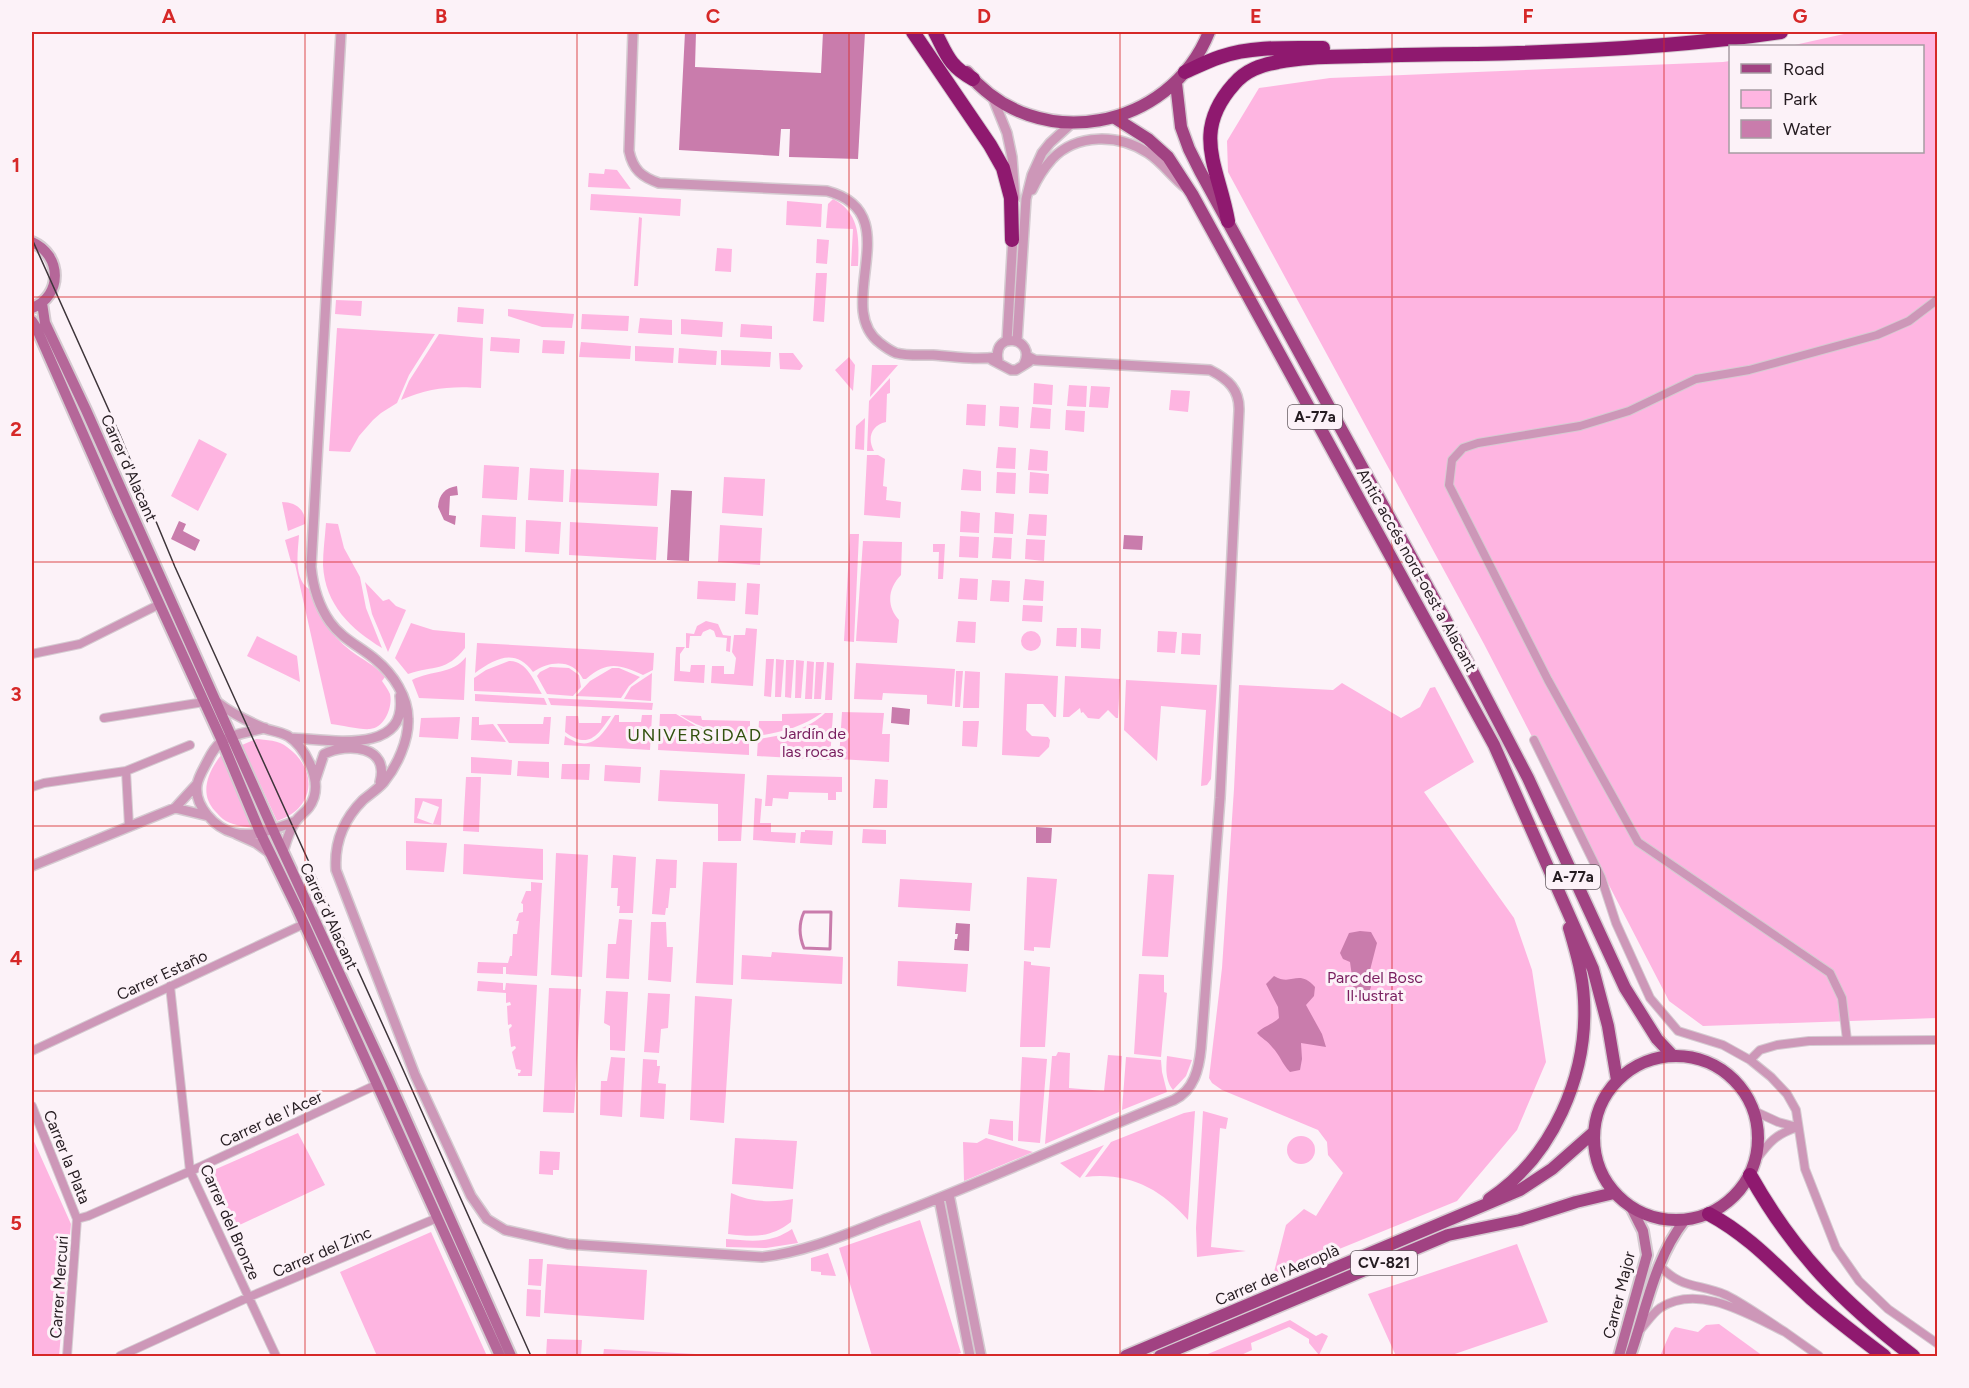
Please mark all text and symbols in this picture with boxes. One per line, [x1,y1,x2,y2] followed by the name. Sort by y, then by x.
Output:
[162,4,177,28] text: A
[435,4,447,28] text: B
[706,4,720,28] text: C
[977,4,991,28] text: D
[1250,4,1262,28] text: E
[1522,4,1534,28] text: F
[1793,4,1808,28] text: G
[1729,45,1924,153] legend
[1783,58,1824,80] text: Road
[1783,88,1818,110] text: Park
[1783,118,1831,140] text: Water
[12,153,20,177] text: 1
[1288,405,1342,429] road number: A-77a
[97,411,161,525] street label: Carrer d'Alacant
[10,417,22,441] text: 2
[1353,465,1481,675] street label: Antic accés nord-oest a Alacant
[10,682,22,706] text: 3
[627,724,763,746] district label: UNIVERSIDAD
[780,724,846,761] park label: Jardín de las rocas
[296,860,362,972] street label: Carrer d'Alacant
[1546,865,1600,889] road number: A-77a
[10,946,23,970] text: 4
[114,946,210,1004] street label: Carrer Estaño
[1327,968,1423,1005] park label: Parc del Bosc Il·lustrat
[217,1087,326,1151] street label: Carrer de l'Acer
[40,1107,94,1207] street label: Carrer la Plata
[196,1161,264,1283] street label: Carrer del Bronze
[10,1211,22,1235] text: 5
[270,1222,375,1281] street label: Carrer del Zinc
[46,1235,72,1339] street label: Carrer Mercuri
[1212,1240,1342,1310] street label: Carrer de l'Aeroplà
[1599,1249,1639,1341] street label: Carrer Major
[1351,1251,1417,1275] road number: CV-821

